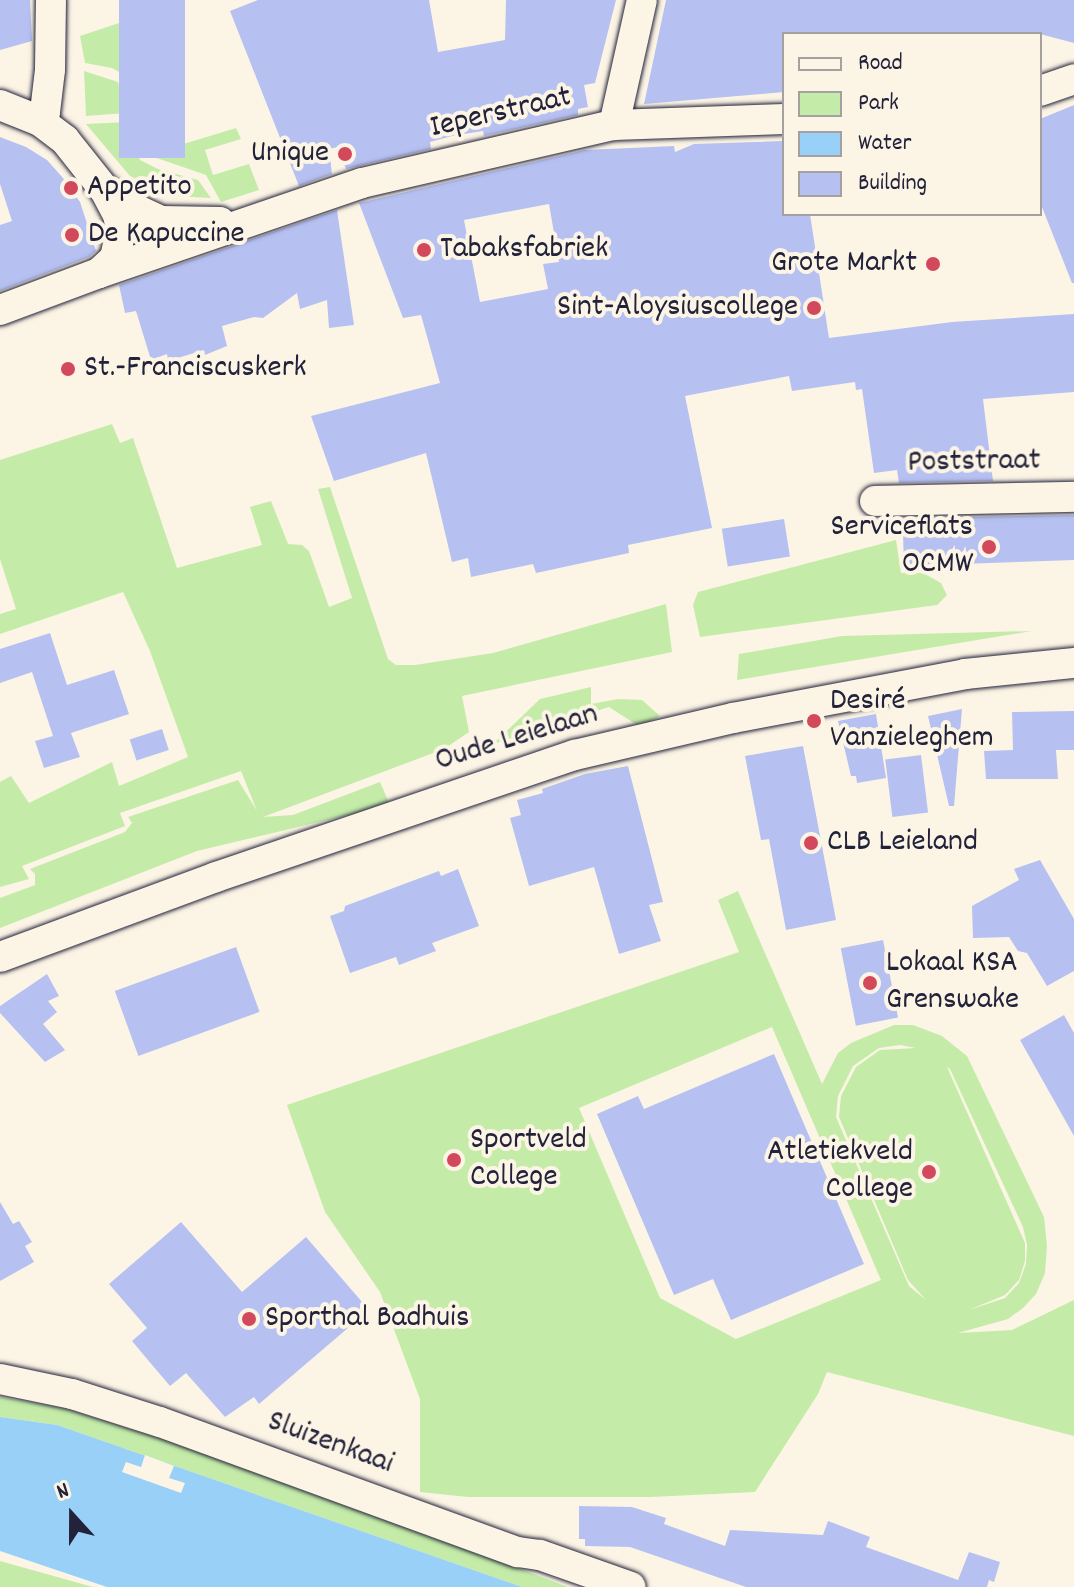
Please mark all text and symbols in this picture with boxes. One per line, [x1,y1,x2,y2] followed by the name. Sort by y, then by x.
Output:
[782,32,1042,216] legend
[858,47,903,81] text: Road
[427,79,575,149] street label: Ieperstraat
[858,87,899,121] text: Park
[858,127,911,161] text: Water
[251,135,329,173] place label: Unique
[336,145,354,163] marker: Unique
[858,167,927,201] text: Building
[87,169,192,207] place label: Appetito
[62,179,80,197] marker: Appetito
[88,216,245,254] place label: De Kapuccine
[63,226,81,244] marker: De Kapuccine
[440,231,608,269] place label: Tabaksfabriek
[415,241,433,259] marker: Tabaksfabriek
[771,245,917,283] place label: Grote Markt
[924,255,942,273] marker: Grote Markt
[557,289,798,327] place label: Sint-Aloysiuscollege
[805,299,823,317] marker: Sint-Aloysiuscollege
[84,350,307,388] place label: St.-Franciscuskerk
[59,360,77,378] marker: St.-Franciscuskerk
[907,443,1041,483] street label: Poststraat
[831,510,973,585] place label: Serviceflats OCMW
[980,538,998,556] marker: Serviceflats OCMW
[830,684,994,759] place label: Desiré Vanzieleghem
[431,696,603,782] street label: Oude Leielaan
[805,712,823,730] marker: Desiré Vanzieleghem
[827,824,978,862] place label: CLB Leieland
[802,834,820,852] marker: CLB Leieland
[886,946,1019,1021] place label: Lokaal KSA Grenswake
[861,974,879,992] marker: Lokaal KSA Grenswake
[470,1123,587,1198] place label: Sportveld College
[767,1135,913,1210] place label: Atletiekveld College
[445,1151,463,1169] marker: Sportveld College
[920,1163,938,1181] marker: Atletiekveld College
[265,1300,469,1338] place label: Sporthal Badhuis
[240,1310,258,1328] marker: Sporthal Badhuis
[262,1403,398,1485] street label: Sluizenkaai
[32,1475,112,1555] north arrow
[53,1476,74,1509] text: N

